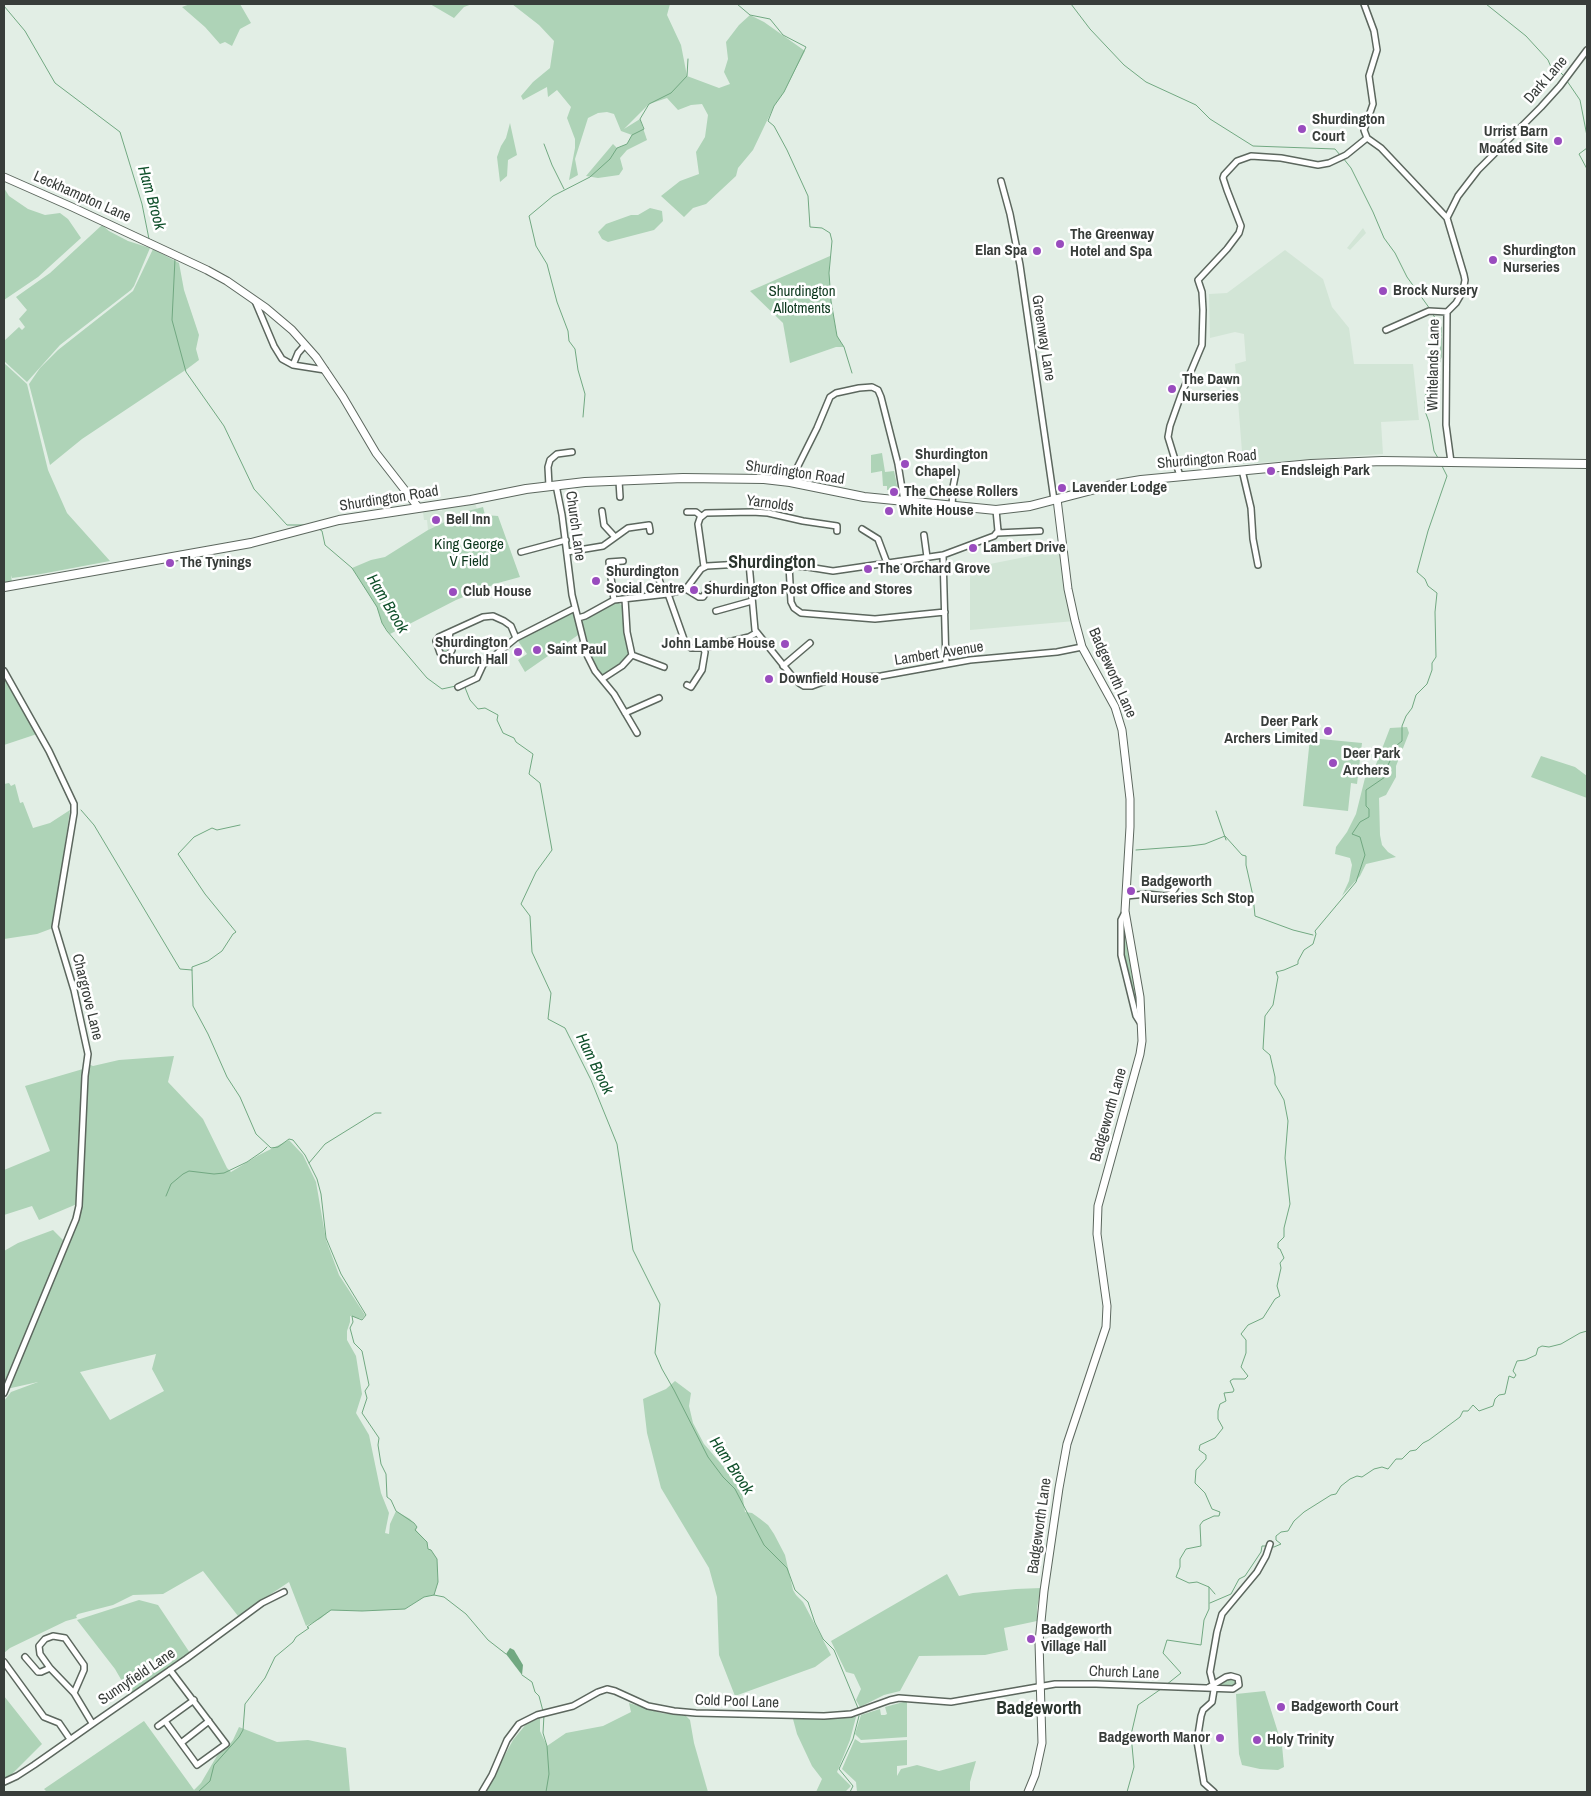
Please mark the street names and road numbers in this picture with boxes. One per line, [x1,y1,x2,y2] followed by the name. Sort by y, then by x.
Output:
[1521,53,1571,107] street label: Dark Lane
[31,168,133,226] street label: Leckhampton Lane
[1027,294,1059,382] street label: Greenway Lane
[1424,319,1444,411] street label: Whitelands Lane
[1156,447,1258,473] street label: Shurdington Road
[744,457,846,489] street label: Shurdington Road
[338,482,440,516] street label: Shurdington Road
[561,490,589,562] street label: Church Lane
[745,492,795,516] street label: Yarnolds
[1084,625,1140,721] street label: Badgeworth Lane
[893,638,985,670] street label: Lambert Avenue
[68,952,106,1042] street label: Chargrove Lane
[1087,1066,1131,1164] street label: Badgeworth Lane
[1024,1477,1056,1575] street label: Badgeworth Lane
[95,1645,179,1709] street label: Sunnyfield Lane
[1088,1663,1160,1683] street label: Church Lane
[695,1692,779,1712] street label: Cold Pool Lane

